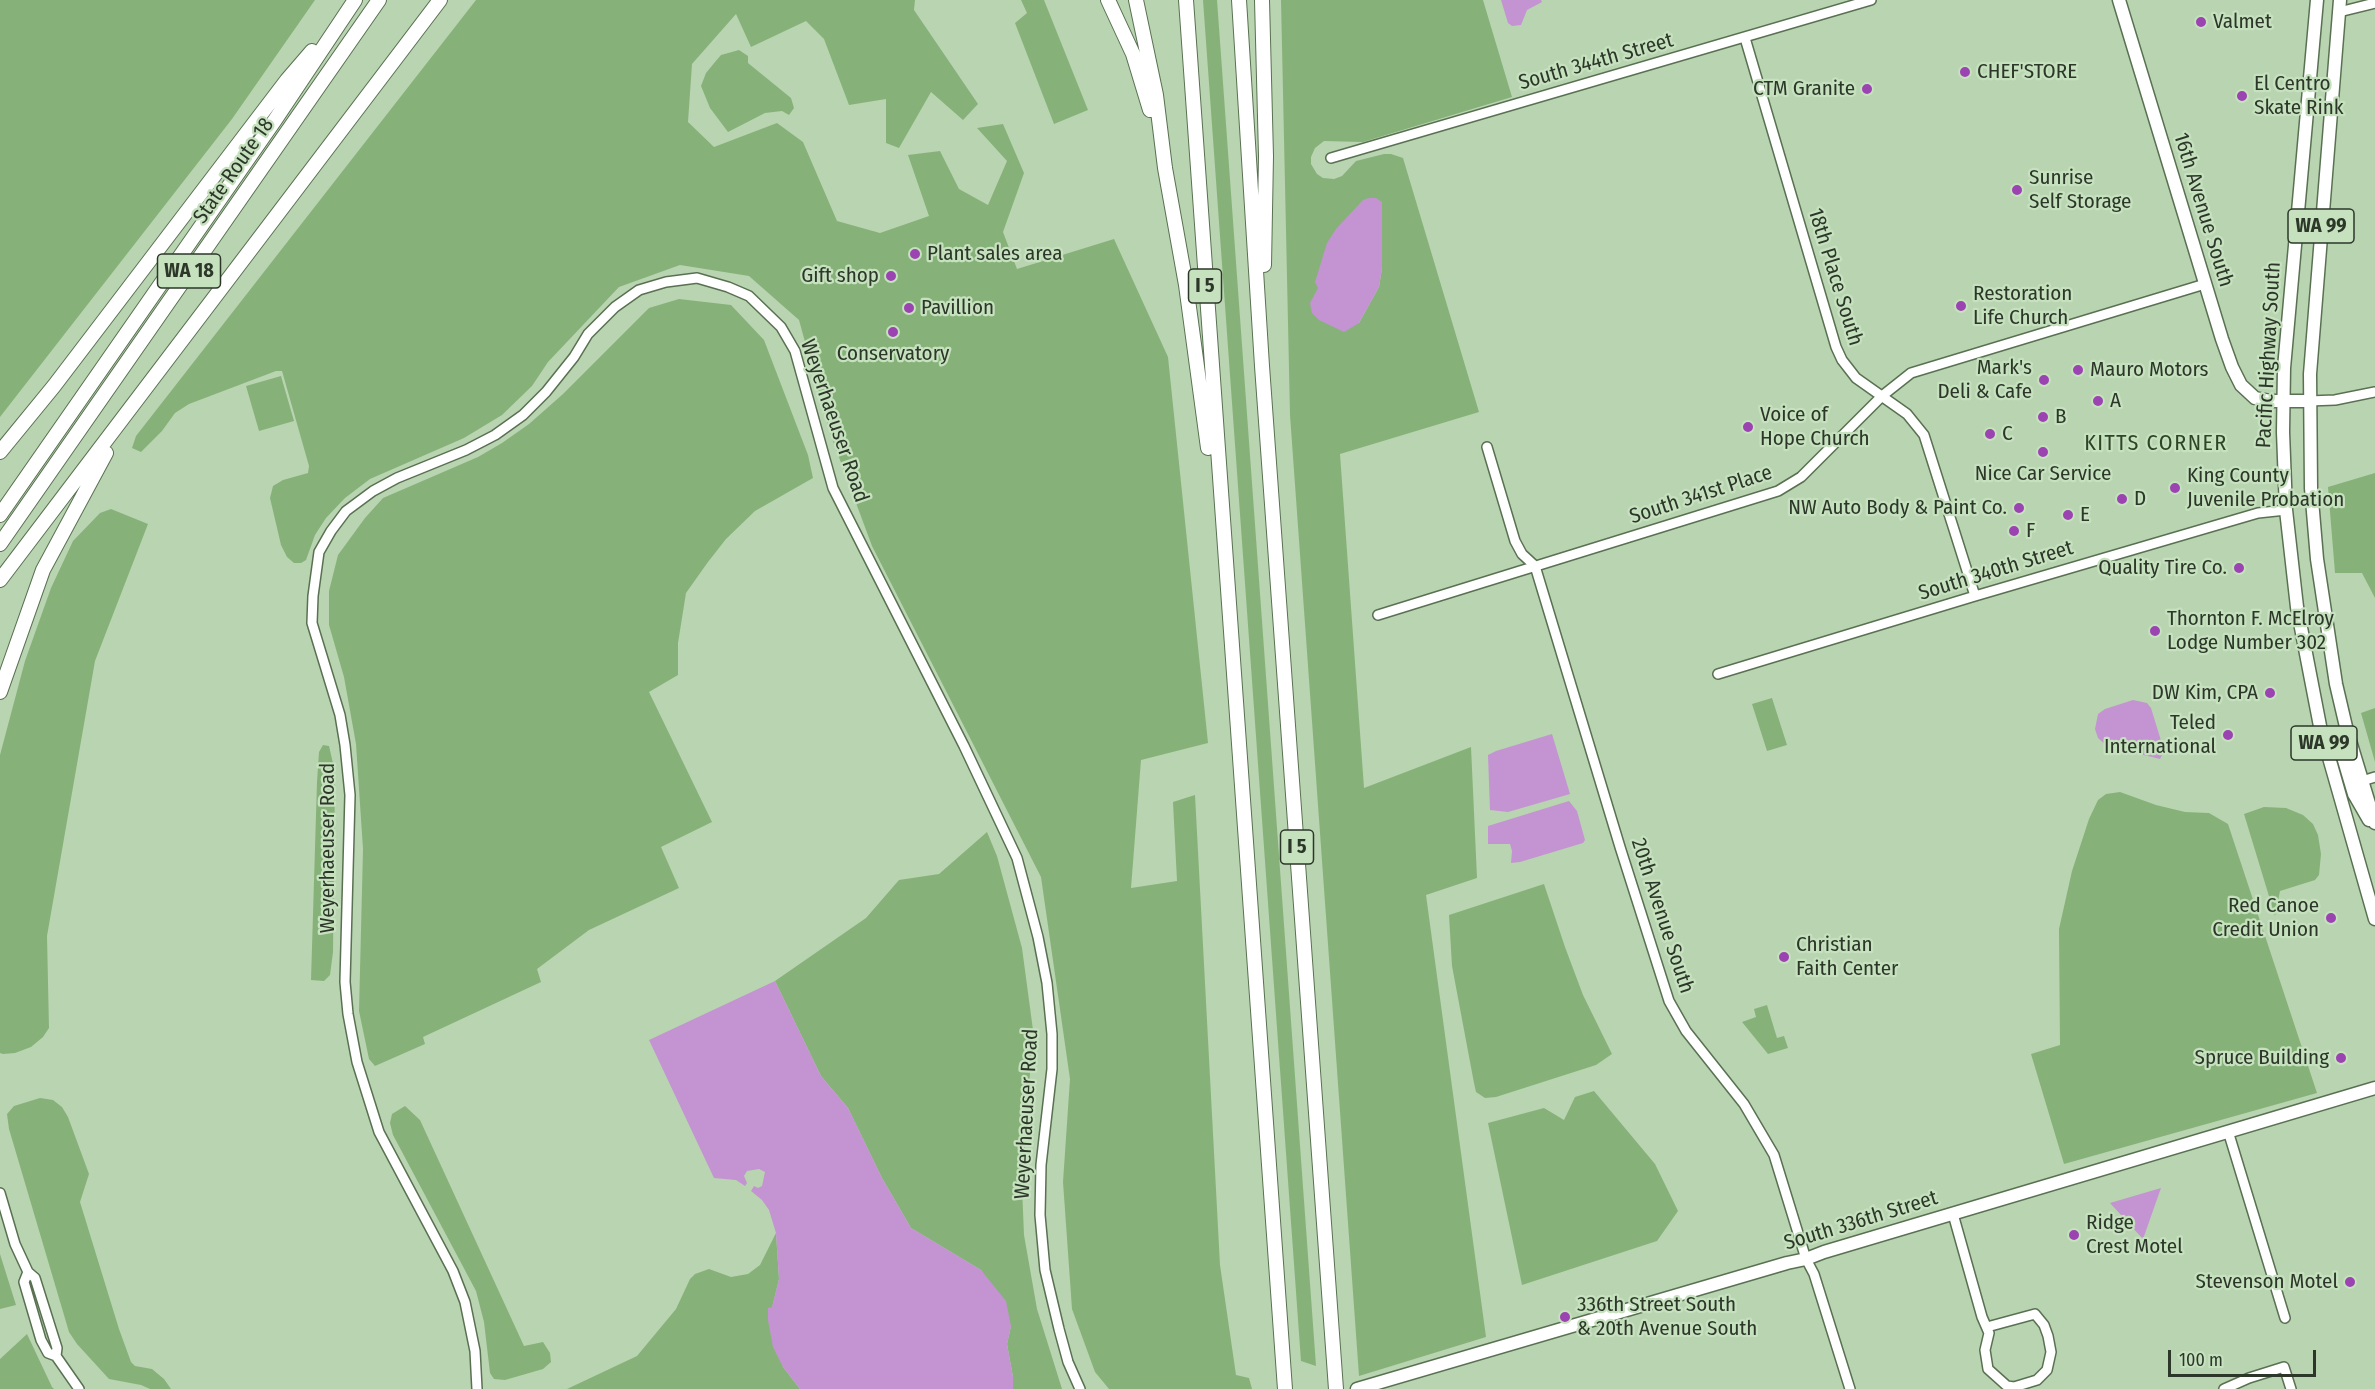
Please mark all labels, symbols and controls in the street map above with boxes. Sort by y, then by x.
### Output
place label: Valmet [2213,9,2272,35]
marker: Valmet [2194,15,2208,29]
street label: South 344th Street [1516,28,1676,96]
place label: CHEF'STORE [1977,59,2077,85]
marker: CHEF'STORE [1958,65,1972,79]
place label: El Centro Skate Rink [2254,71,2344,121]
place label: CTM Granite [1753,76,1855,102]
marker: CTM Granite [1860,82,1874,96]
marker: El Centro Skate Rink [2235,89,2249,103]
street label: State Route 18 [188,113,280,229]
street label: 16th Avenue South [2168,130,2238,290]
place label: Sunrise Self Storage [2029,165,2131,215]
marker: Sunrise Self Storage [2010,183,2024,197]
street label: 18th Place South [1802,205,1868,349]
road number: WA 99 [2288,209,2354,243]
place label: Plant sales area [927,241,1062,267]
marker: Plant sales area [908,247,922,261]
road number: WA 18 [158,254,220,288]
street label: Pacific Highway South [2252,261,2286,449]
place label: Gift shop [801,263,879,289]
marker: Gift shop [884,269,898,283]
road number: I 5 [1188,269,1222,303]
place label: Restoration Life Church [1973,281,2072,331]
place label: Pavillion [921,295,994,321]
marker: Restoration Life Church [1954,299,1968,313]
marker: Pavillion [902,301,916,315]
marker: Conservatory [886,325,900,339]
street label: Weyerhaeuser Road [794,336,874,506]
place label: Conservatory [837,341,949,367]
place label: Mark's Deli & Cafe [1937,355,2032,405]
place label: Mauro Motors [2090,357,2209,383]
marker: Mauro Motors [2071,363,2085,377]
marker: Mark's Deli & Cafe [2037,373,2051,387]
place label: A [2110,388,2121,414]
marker: A [2091,394,2105,408]
place label: Voice of Hope Church [1760,402,1870,452]
place label: B [2055,404,2066,430]
marker: B [2036,410,2050,424]
marker: Voice of Hope Church [1741,420,1755,434]
place label: C [2002,421,2013,447]
marker: C [1983,427,1997,441]
district label: KITTS CORNER [2084,431,2228,457]
marker: Nice Car Service [2036,445,2050,459]
street label: South 341st Place [1627,460,1775,530]
place label: Nice Car Service [1975,461,2111,487]
place label: King County Juvenile Probation [2187,463,2344,513]
marker: King County Juvenile Probation [2168,481,2182,495]
place label: D [2134,486,2146,512]
marker: D [2115,492,2129,506]
place label: NW Auto Body & Paint Co. [1788,495,2007,521]
marker: NW Auto Body & Paint Co. [2012,501,2026,515]
place label: E [2080,502,2090,528]
marker: E [2061,508,2075,522]
place label: F [2026,518,2035,544]
marker: F [2007,524,2021,538]
street label: South 340th Street [1916,536,2076,606]
place label: Quality Tire Co. [2098,555,2227,581]
marker: Quality Tire Co. [2232,561,2246,575]
place label: Thornton F. McElroy Lodge Number 302 [2167,606,2334,656]
marker: Thornton F. McElroy Lodge Number 302 [2148,624,2162,638]
place label: DW Kim, CPA [2152,680,2258,706]
marker: DW Kim, CPA [2263,686,2277,700]
place label: Teled International [2104,710,2216,760]
road number: WA 99 [2291,726,2357,760]
marker: Teled International [2221,728,2235,742]
street label: Weyerhaeuser Road [315,763,341,933]
road number: I 5 [1280,830,1314,864]
street label: 20th Avenue South [1625,835,1699,997]
place label: Red Canoe Credit Union [2212,893,2319,943]
marker: Red Canoe Credit Union [2324,911,2338,925]
place label: Christian Faith Center [1796,932,1898,982]
marker: Christian Faith Center [1777,950,1791,964]
street label: Weyerhaeuser Road [1010,1028,1044,1200]
place label: Spruce Building [2195,1045,2329,1071]
marker: Spruce Building [2334,1051,2348,1065]
street label: South 336th Street [1781,1186,1941,1256]
place label: Ridge Crest Motel [2086,1210,2183,1260]
marker: Ridge Crest Motel [2067,1228,2081,1242]
place label: Stevenson Motel [2196,1269,2338,1295]
marker: Stevenson Motel [2343,1275,2357,1289]
place label: 336th Street South & 20th Avenue South [1577,1292,1757,1342]
marker: 336th Street South & 20th Avenue South [1558,1310,1572,1324]
scale bar [2171,1338,2320,1376]
text: 100 m [2179,1349,2223,1371]

